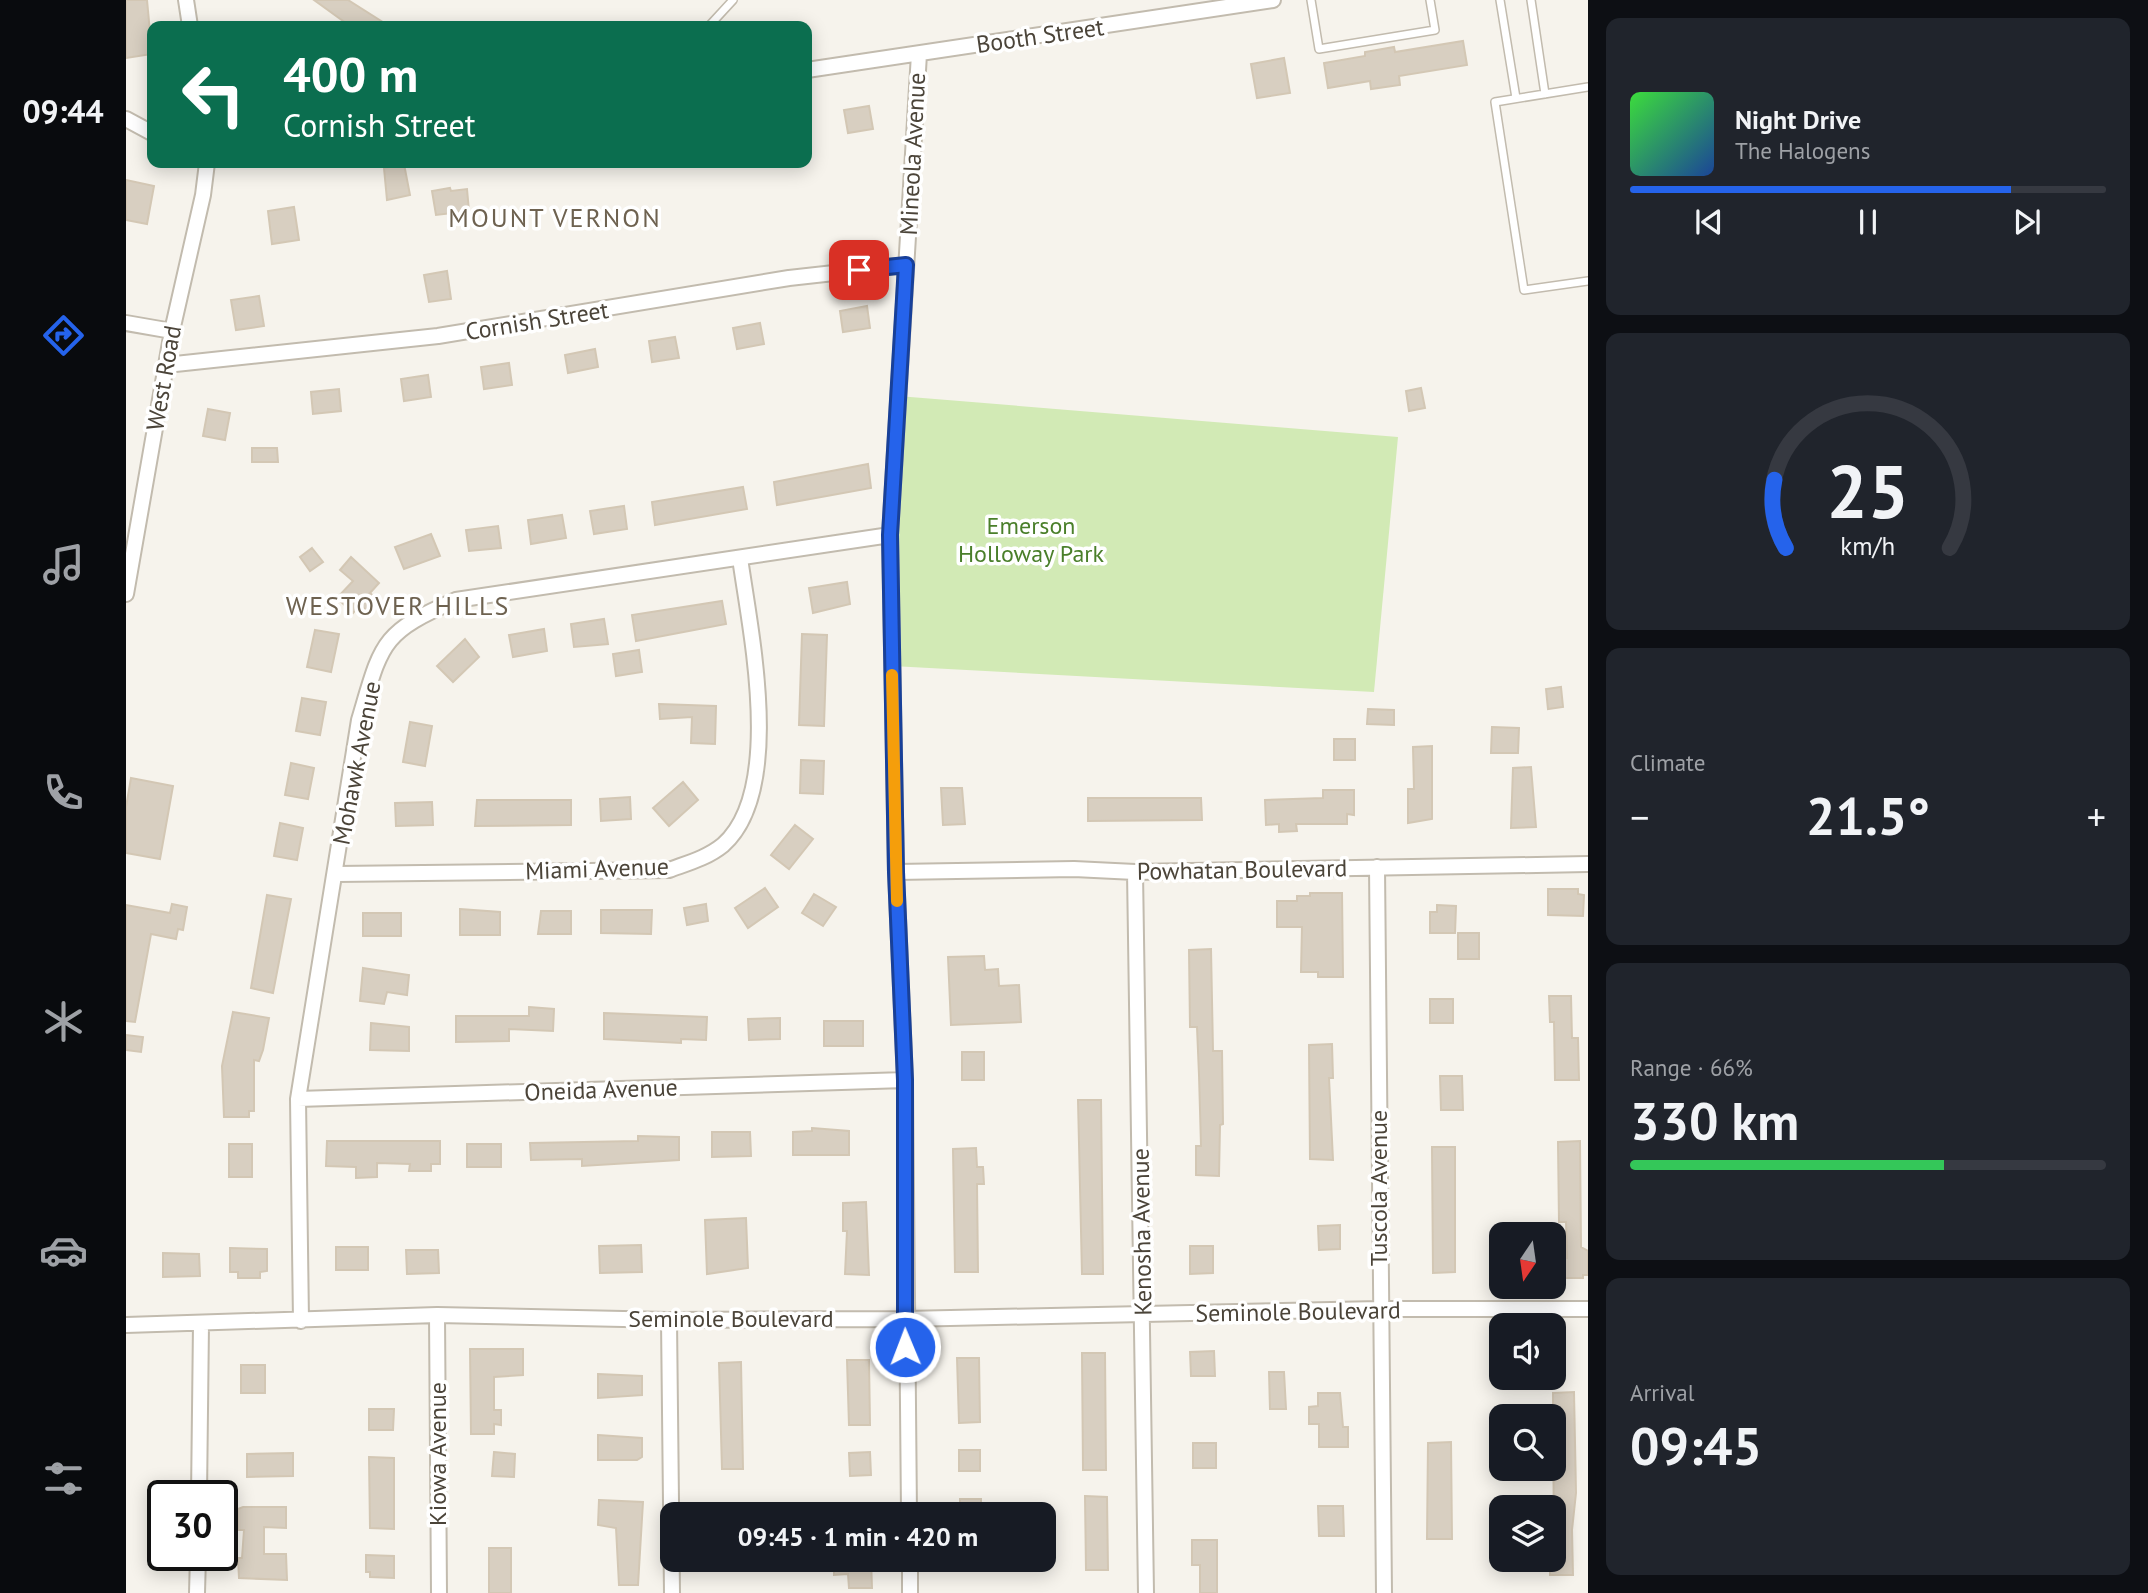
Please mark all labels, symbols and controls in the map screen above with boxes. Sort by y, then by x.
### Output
street label: Booth Street [974,11,1106,60]
text: 400 m [283,42,418,106]
icon: left [168,49,259,140]
street label: Mineola Avenue [893,72,932,236]
text: 09:44 [22,90,104,132]
text: Night Drive [1735,103,1861,136]
text: Cornish Street [283,104,476,146]
text: The Halogens [1735,136,1870,165]
district label: MOUNT VERNON [448,201,662,234]
icon: previous [1690,203,1728,241]
icon: pause [1849,203,1887,241]
icon: next [2008,203,2046,241]
pin [829,240,889,300]
icon: arrive [840,251,878,289]
street label: Cornish Street [463,294,611,347]
icon: directions [39,311,88,360]
street label: West Road [139,323,188,433]
text: 25 [1827,444,1909,538]
park label: Emerson Holloway Park [958,510,1105,569]
text: km/h [1841,529,1895,561]
icon: music [39,540,88,589]
district label: WESTOVER HILLS [286,589,510,622]
street label: Mohawk Avenue [325,679,388,847]
text: Climate [1630,748,1705,777]
icon: phone [39,768,88,817]
text: 21.5° [1806,782,1930,849]
text: − [1630,792,1649,841]
text: + [2087,792,2106,841]
street label: Miami Avenue [525,850,669,887]
street label: Powhatan Boulevard [1137,852,1347,887]
icon: climate [39,997,88,1046]
text: Range · 66% [1630,1053,1753,1082]
street label: Oneida Avenue [524,1071,678,1108]
text: 330 km [1630,1087,1799,1154]
street label: Tuscola Avenue [1363,1110,1394,1266]
street label: Kenosha Avenue [1125,1148,1158,1316]
north arrow [1489,1222,1566,1298]
map controls [1489,1222,1566,1572]
icon: car [39,1226,88,1275]
street label: Seminole Boulevard [1195,1294,1401,1329]
street label: Seminole Boulevard [628,1303,834,1334]
position arrow [868,1310,942,1384]
button: sound [1489,1313,1566,1390]
text: Arrival [1630,1378,1694,1407]
street label: Kiowa Avenue [422,1382,453,1526]
button: search [1489,1404,1566,1481]
text: 09:45 [1630,1412,1762,1479]
icon: filters [39,1454,88,1503]
speed limit sign: 30 [147,1480,238,1571]
button: layers [1489,1495,1566,1572]
text: 09:45 · 1 min · 420 m [738,1520,978,1553]

